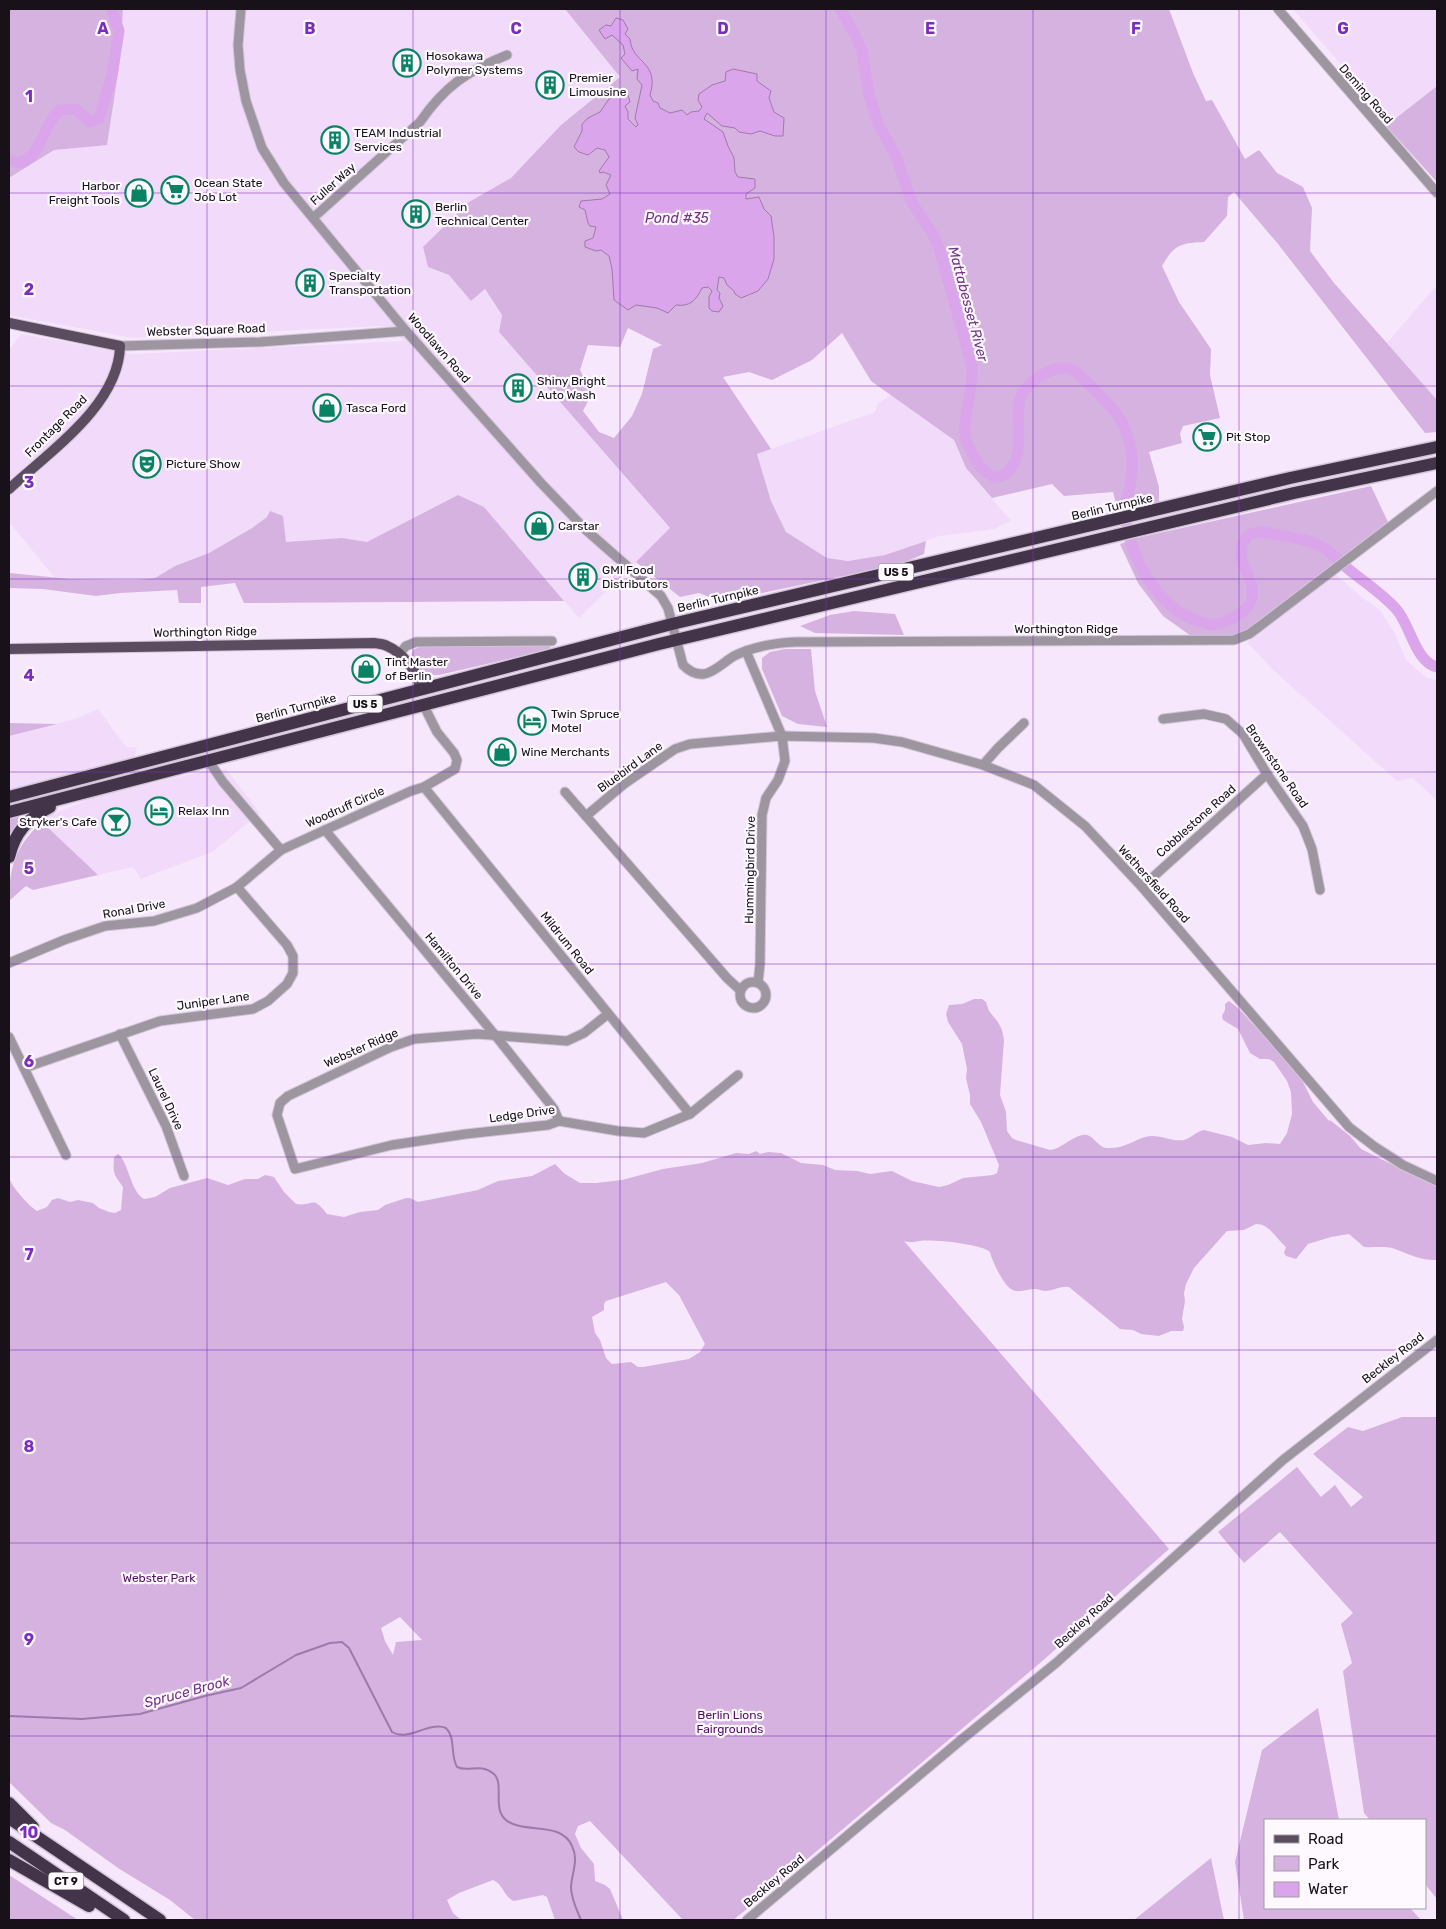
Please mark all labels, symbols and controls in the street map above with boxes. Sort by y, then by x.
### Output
text: A [97,19,109,38]
text: B [304,19,316,38]
text: C [510,19,522,38]
text: D [717,19,729,38]
text: E [925,19,935,38]
text: F [1131,19,1141,38]
text: G [1337,19,1349,38]
building icon: Hosokawa Polymer Systems [392,48,422,78]
place label: Hosokawa Polymer Systems [426,49,523,77]
street label: Deming Road [1336,61,1396,127]
building icon: Premier Limousine [535,70,565,100]
place label: Premier Limousine [569,71,627,99]
text: 1 [25,87,33,106]
building icon: TEAM Industrial Services [320,125,350,155]
place label: TEAM Industrial Services [354,126,442,154]
street label: Fuller Way [307,160,359,208]
supermarket icon: Ocean State Job Lot [160,175,190,205]
place label: Ocean State Job Lot [194,176,263,204]
shop icon: Harbor Freight Tools [124,178,154,208]
place label: Harbor Freight Tools [49,179,120,207]
building icon: Berlin Technical Center [401,199,431,229]
place label: Berlin Technical Center [435,200,529,228]
water label: Pond #35 [645,210,710,227]
water label: Mattabesset River [944,245,992,364]
building icon: Specialty Transportation [295,268,325,298]
place label: Specialty Transportation [329,269,411,297]
text: 2 [24,280,34,299]
street label: Woodlawn Road [405,310,473,386]
street label: Webster Square Road [146,321,266,339]
building icon: Shiny Bright Auto Wash [503,373,533,403]
place label: Shiny Bright Auto Wash [537,374,606,402]
street label: Frontage Road [22,392,90,460]
shop icon: Tasca Ford [312,393,342,423]
place label: Tasca Ford [346,401,406,415]
supermarket icon: Pit Stop [1192,422,1222,452]
place label: Pit Stop [1226,430,1270,444]
theatre icon: Picture Show [132,449,162,479]
place label: Picture Show [166,457,241,471]
text: 3 [24,473,34,492]
street label: Berlin Turnpike [1070,491,1154,523]
shop icon: Carstar [524,511,554,541]
place label: Carstar [558,519,600,533]
building icon: GMI Food Distributors [568,562,598,592]
place label: GMI Food Distributors [602,563,668,591]
road number: US 5 [878,564,914,580]
street label: Berlin Turnpike [676,583,760,615]
street label: Worthington Ridge [1014,622,1118,636]
street label: Worthington Ridge [153,624,257,640]
shop icon: Tint Master of Berlin [351,654,381,684]
place label: Tint Master of Berlin [385,655,448,683]
text: 4 [24,666,35,685]
street label: Berlin Turnpike [254,690,338,725]
road number: US 5 [348,696,382,712]
hotel icon: Twin Spruce Motel [517,706,547,736]
place label: Twin Spruce Motel [551,707,620,735]
street label: Brownstone Road [1243,721,1311,811]
shop icon: Wine Merchants [487,737,517,767]
street label: Bluebird Lane [595,739,665,795]
place label: Wine Merchants [521,745,610,759]
street label: Cobblestone Road [1153,782,1239,860]
street label: Woodruff Circle [303,783,387,831]
hotel icon: Relax Inn [144,796,174,826]
place label: Relax Inn [178,804,229,818]
bar icon: Stryker's Cafe [101,807,131,837]
place label: Stryker's Cafe [19,815,97,829]
street label: Hummingbird Drive [742,816,758,924]
street label: Wethersfield Road [1115,842,1193,926]
text: 5 [24,859,34,878]
street label: Ronal Drive [102,897,167,921]
street label: Mildrum Road [538,909,596,977]
street label: Hamilton Drive [422,930,486,1002]
street label: Juniper Lane [176,989,251,1013]
street label: Webster Ridge [322,1025,401,1071]
text: 6 [24,1052,34,1071]
street label: Laurel Drive [146,1066,187,1132]
street label: Ledge Drive [488,1102,556,1126]
text: 7 [24,1245,34,1264]
street label: Beckley Road [1359,1330,1427,1386]
text: 8 [24,1437,35,1456]
park label: Webster Park [123,1571,196,1585]
street label: Beckley Road [1052,1591,1116,1651]
text: 9 [24,1630,34,1649]
water label: Spruce Brook [142,1672,232,1712]
park label: Berlin Lions Fairgrounds [697,1708,763,1736]
legend [1264,1819,1426,1909]
text: 10 [20,1823,39,1842]
text: Road [1308,1830,1344,1848]
street label: Beckley Road [741,1852,807,1910]
text: Park [1308,1855,1339,1873]
road number: CT 9 [48,1872,84,1890]
text: Water [1308,1880,1348,1898]

